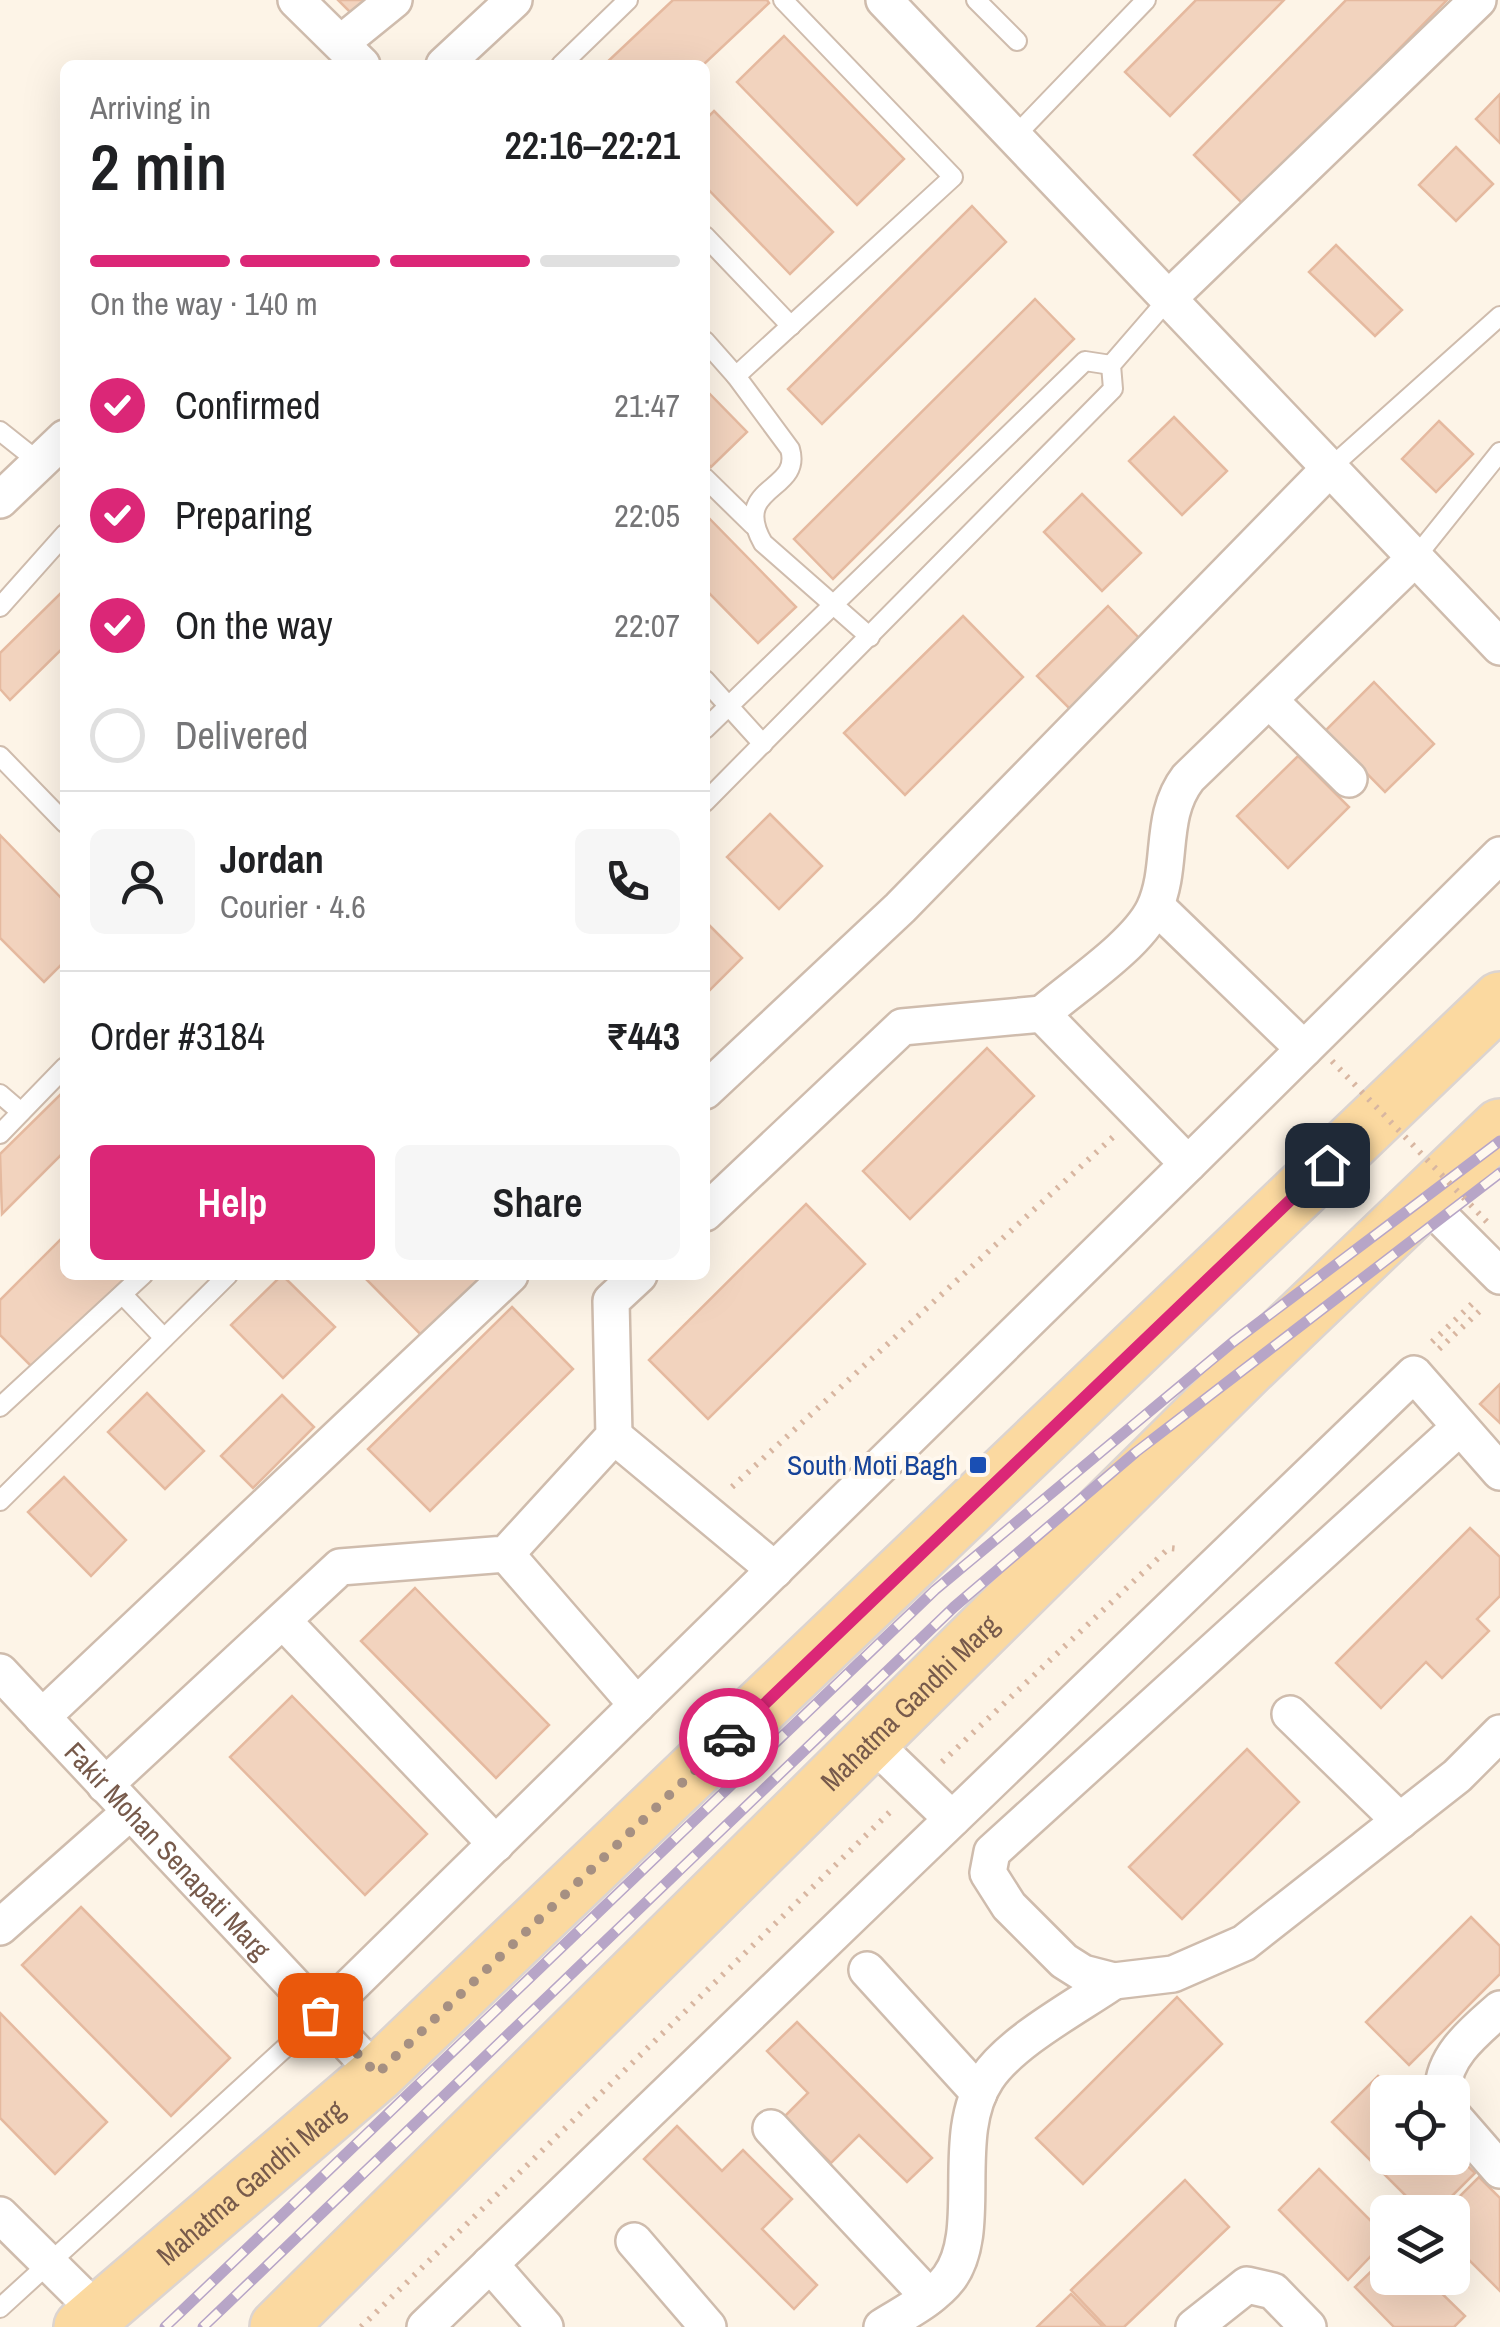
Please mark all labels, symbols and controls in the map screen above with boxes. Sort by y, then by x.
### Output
text: Arriving in [90,86,211,129]
text: 22:16–22:21 [504,120,680,171]
text: 2 min [90,123,227,210]
text: On the way · 140 m [90,282,318,325]
icon: check [90,378,145,433]
text: Confirmed [175,380,320,431]
text: 21:47 [614,384,680,427]
icon: check [90,488,145,543]
text: Preparing [175,490,312,541]
text: 22:05 [614,494,680,537]
icon: check [90,598,145,653]
text: On the way [175,600,333,651]
text: 22:07 [614,604,680,647]
text: Delivered [175,710,308,761]
button: person [90,829,195,934]
button: phone [575,829,680,934]
text: Jordan [220,834,324,885]
text: Courier · 4.6 [220,885,366,928]
text: Order #3184 [90,1011,265,1062]
text: ₹443 [606,1011,680,1062]
pin [1285,1123,1370,1208]
icon: home [1300,1138,1355,1193]
button: Help [90,1145,375,1260]
button: Share [395,1145,680,1260]
place label: South Moti Bagh [787,1446,958,1484]
marker: South Moti Bagh [967,1454,989,1476]
street label: Mahatma Gandhi Marg [812,1606,1007,1799]
courier [679,1688,779,1788]
icon: car [702,1711,757,1766]
street label: Fakir Mohan Senapati Marg [56,1734,279,1968]
pin [278,1973,363,2058]
icon: bag [293,1988,348,2043]
map controls [1370,2075,1470,2295]
button: locate [1370,2075,1470,2175]
street label: Mahatma Gandhi Marg [148,2091,353,2274]
button: layers [1370,2195,1470,2295]

